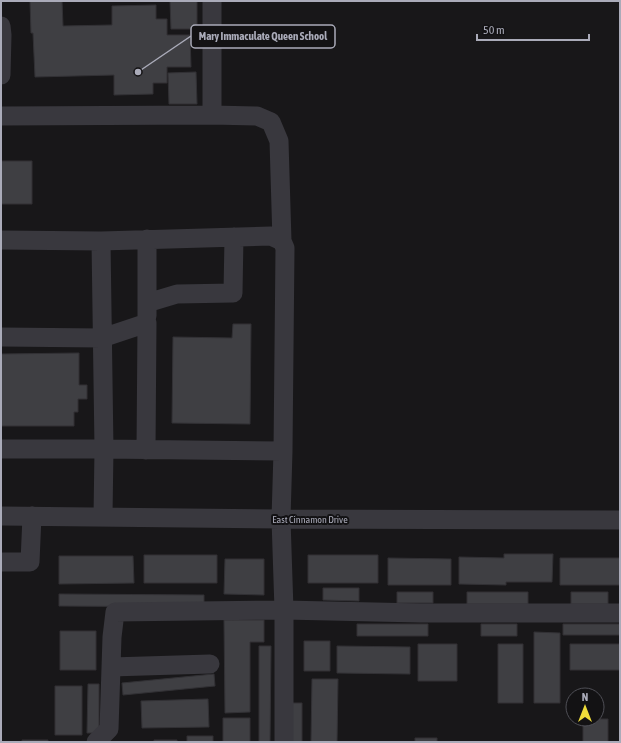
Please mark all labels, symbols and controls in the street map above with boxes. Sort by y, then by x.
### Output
scale bar [477,16,589,42]
text: 50 m [483,23,505,37]
callout: Mary Immaculate Queen School [191,25,335,48]
text: Mary Immaculate Queen School [199,30,328,42]
street label: East Cinnamon Drive [272,514,348,525]
north arrow [565,687,605,727]
text: N [582,691,588,703]

